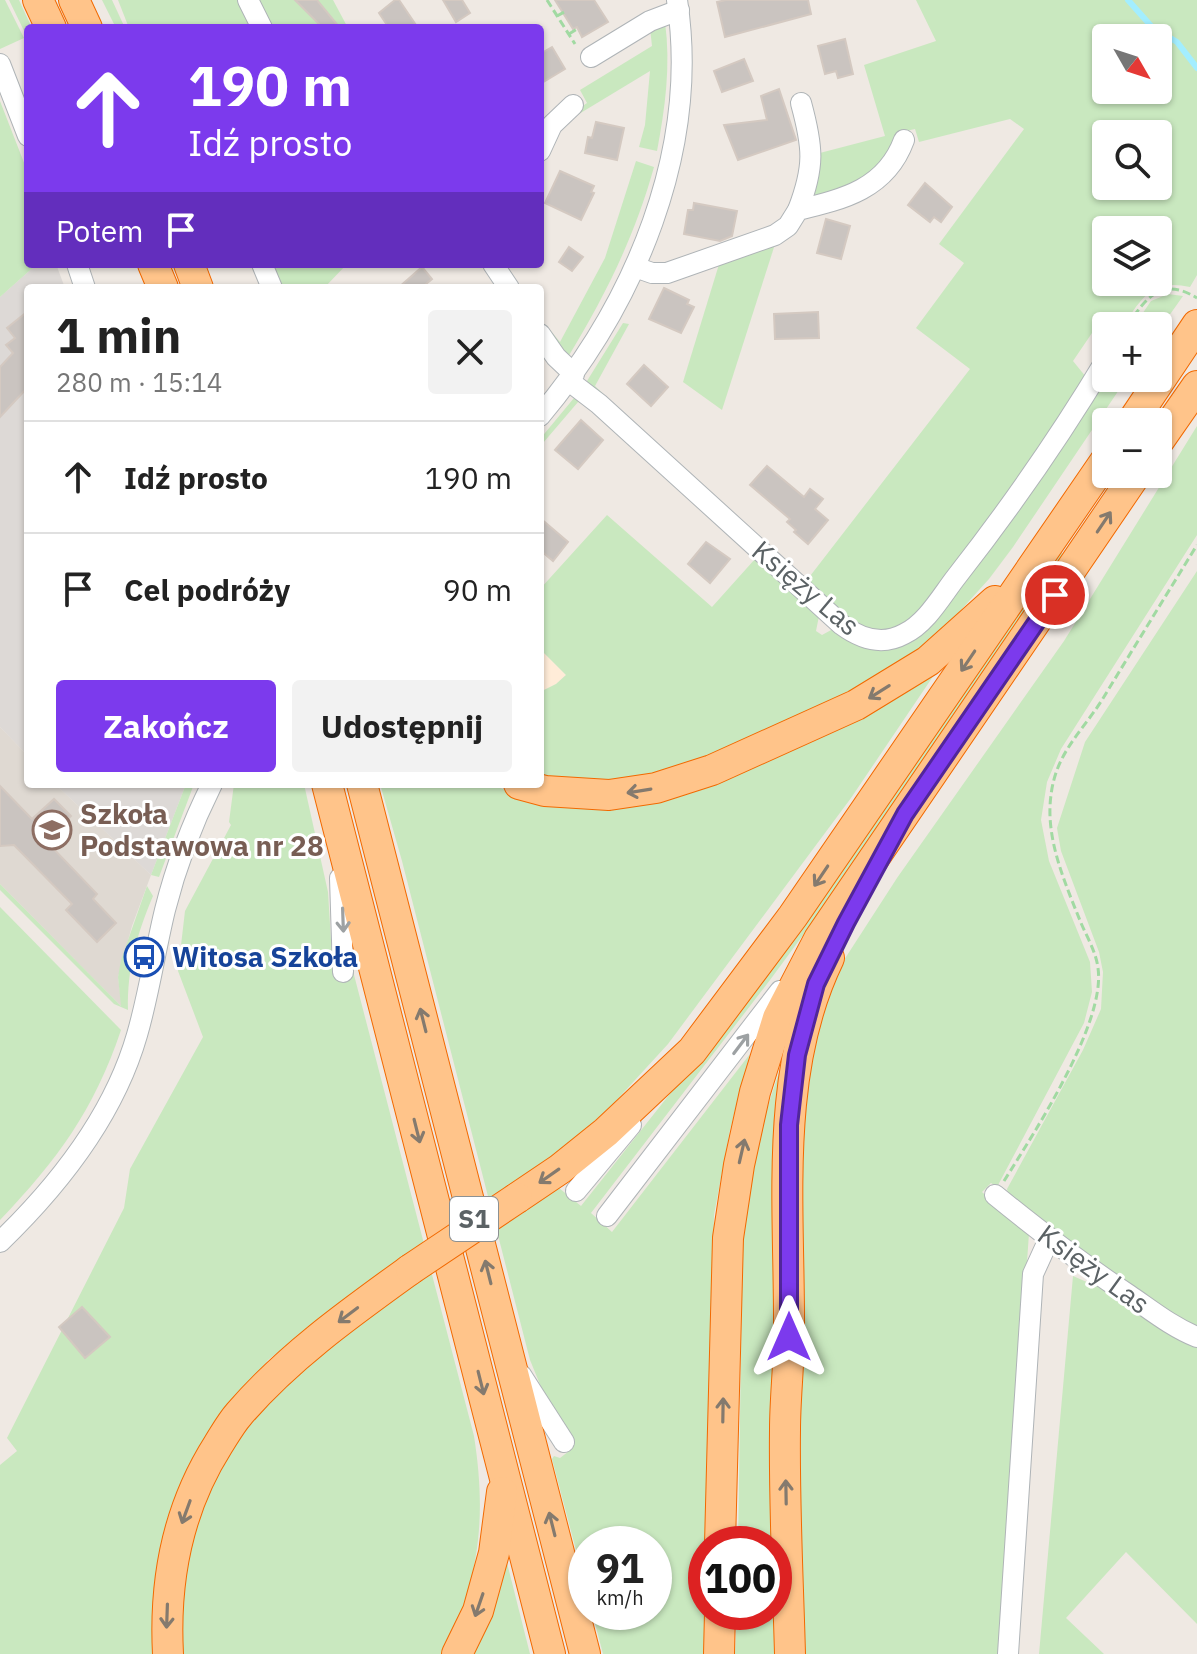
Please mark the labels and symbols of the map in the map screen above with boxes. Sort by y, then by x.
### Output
north arrow [1092,24,1172,104]
one-way arrow [1095,512,1112,534]
street label: Księży Las [745,532,868,643]
pin [1021,561,1089,629]
one-way arrow [960,650,976,672]
one-way arrow [868,684,891,700]
one-way arrow [627,784,652,799]
place label: Szkoła Podstawowa nr 28 [80,795,324,864]
school or university icon: Szkoła Podstawowa nr 28 [31,809,73,851]
one-way arrow [813,864,829,886]
one-way arrow [335,906,350,933]
bus stop icon: Witosa Szkoła [123,936,165,978]
place label: Witosa Szkoła [172,938,358,975]
one-way arrow [415,1008,430,1034]
one-way arrow [733,1033,749,1055]
one-way arrow [410,1117,425,1143]
one-way arrow [735,1139,750,1165]
one-way arrow [539,1168,561,1184]
road number: S1 [450,1197,498,1241]
street label: Księży Las [1031,1215,1158,1322]
one-way arrow [479,1260,494,1286]
position arrow [747,1295,831,1379]
one-way arrow [338,1306,359,1323]
one-way arrow [475,1369,490,1395]
one-way arrow [716,1397,731,1424]
one-way arrow [779,1479,794,1506]
one-way arrow [178,1499,192,1524]
one-way arrow [544,1512,559,1538]
speed limit sign: 100 [688,1526,792,1630]
one-way arrow [471,1593,486,1618]
one-way arrow [160,1602,175,1629]

